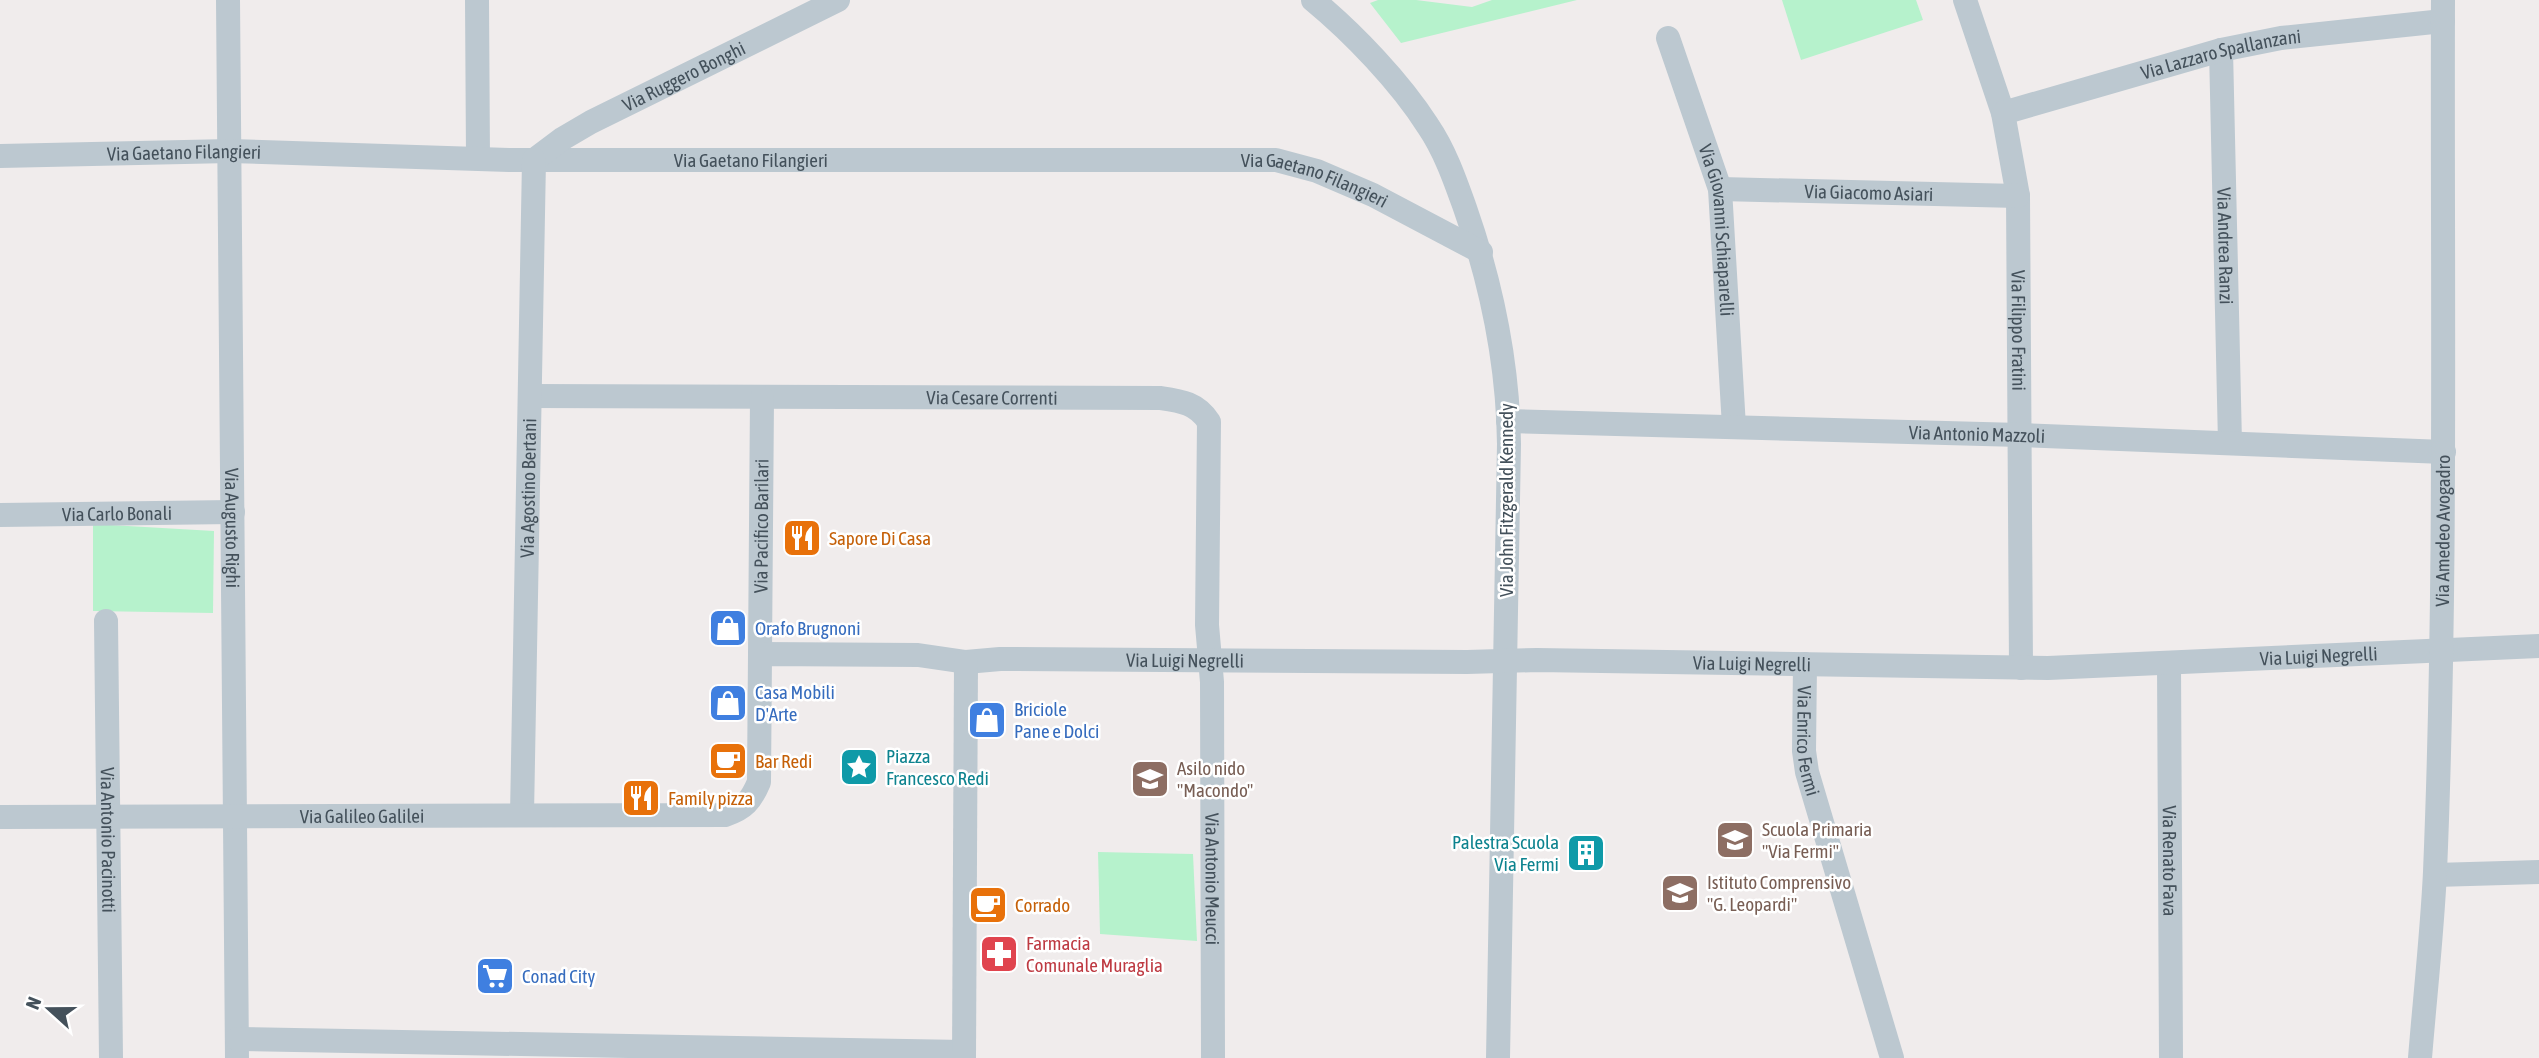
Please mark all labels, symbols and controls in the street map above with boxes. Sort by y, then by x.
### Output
street label: Via Lazzaro Spallanzani [2138,25,2302,84]
street label: Via Ruggero Bonghi [619,37,749,116]
street label: Via Gaetano Filangieri [107,140,261,165]
street label: Via Giovanni Schiaparelli [1694,141,1738,317]
street label: Via Gaetano Filangieri [674,149,828,171]
street label: Via Gaetano Filangieri [1241,149,1392,212]
street label: Via Giacomo Asiari [1804,180,1934,205]
street label: Via Andrea Ranzi [2213,187,2238,305]
street label: Via Filippo Fratini [2007,270,2030,391]
street label: Via Cesare Correnti [926,386,1058,409]
street label: Via John Fitzgerald Kennedy [1495,403,1517,597]
street label: Via Agostino Bertani [516,418,540,558]
street label: Via Antonio Mazzoli [1908,421,2045,447]
street label: Via Amedeo Avogadro [2431,455,2454,607]
street label: Via Pacifico Barilari [749,459,773,593]
street label: Via Augusto Righi [221,468,244,588]
street label: Via Carlo Bonali [62,502,172,525]
restaurant icon: Sapore Di Casa [781,517,823,559]
place label: Sapore Di Casa [829,527,931,549]
shop icon: Orafo Brugnoni [707,607,749,649]
place label: Orafo Brugnoni [755,617,861,639]
street label: Via Luigi Negrelli [2259,642,2378,670]
street label: Via Luigi Negrelli [1126,649,1244,672]
street label: Via Luigi Negrelli [1693,651,1811,675]
place label: Casa Mobili D'Arte [755,681,835,725]
shop icon: Casa Mobili D'Arte [707,682,749,724]
street label: Via Enrico Fermi [1793,686,1824,798]
place label: Briciole Pane e Dolci [1014,698,1099,742]
shop icon: Briciole Pane e Dolci [966,699,1008,741]
cafe icon: Bar Redi [707,740,749,782]
place label: Piazza Francesco Redi [886,745,989,789]
place icon: Piazza Francesco Redi [838,746,880,788]
place label: Bar Redi [755,750,812,772]
place label: Asilo nido "Macondo" [1177,757,1253,801]
school or university icon: Asilo nido "Macondo" [1129,758,1171,800]
street label: Via Antonio Pacinotti [97,767,120,913]
restaurant icon: Family pizza [620,777,662,819]
place label: Family pizza [668,787,753,809]
street label: Via Galileo Galilei [300,805,424,827]
street label: Via Renato Fava [2159,806,2181,916]
street label: Via Antonio Meucci [1201,813,1224,945]
place label: Scuola Primaria "Via Fermi" [1762,818,1872,862]
school or university icon: Scuola Primaria "Via Fermi" [1714,819,1756,861]
place label: Palestra Scuola Via Fermi [1452,831,1559,875]
building icon: Palestra Scuola Via Fermi [1565,832,1607,874]
place label: Istituto Comprensivo "G. Leopardi" [1707,871,1851,915]
school or university icon: Istituto Comprensivo "G. Leopardi" [1659,872,1701,914]
cafe icon: Corrado [967,884,1009,926]
place label: Corrado [1015,894,1070,916]
place label: Farmacia Comunale Muraglia [1026,932,1163,976]
pharmacy icon: Farmacia Comunale Muraglia [978,933,1020,975]
supermarket icon: Conad City [474,955,516,997]
place label: Conad City [522,965,596,987]
north arrow [14,974,84,1044]
text: N [21,994,45,1012]

